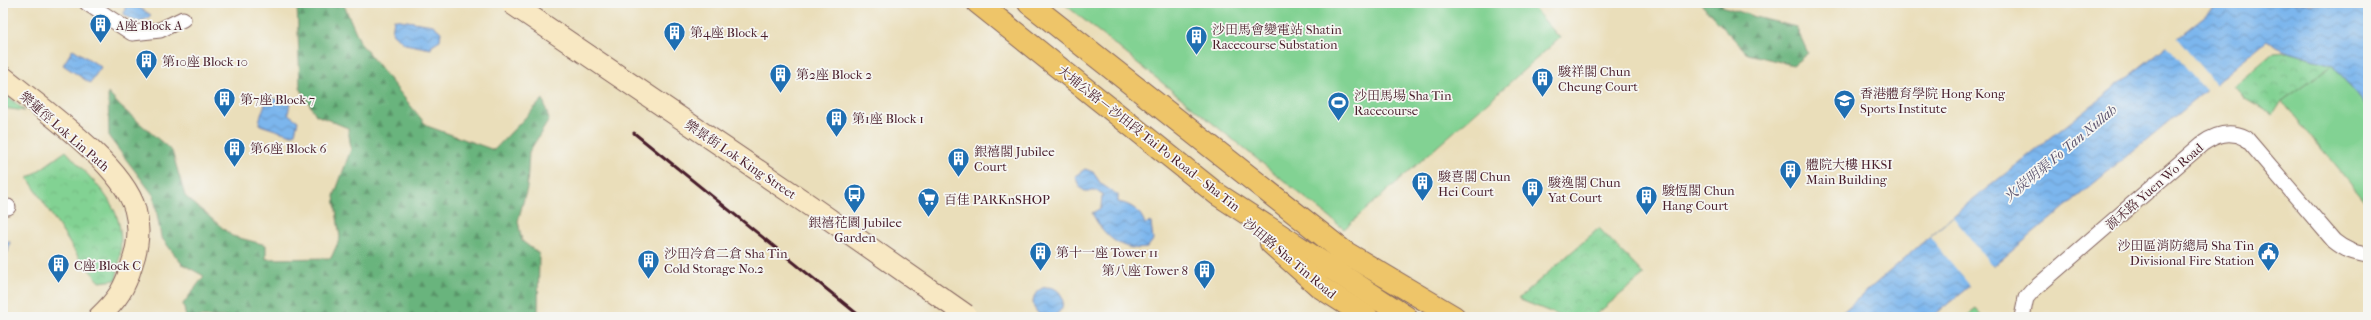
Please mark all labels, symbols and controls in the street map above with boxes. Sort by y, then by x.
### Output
building icon: A座 Block A [87,12,113,45]
place label: A座 Block A [115,18,183,33]
building icon: 第4座 Block 4 [662,19,688,52]
place label: 沙田馬會變電站 Shatin Racecourse Substation [1212,22,1342,52]
building icon: 沙田馬會變電站 Shatin Racecourse Substation [1184,23,1210,56]
place label: 第4座 Block 4 [690,25,768,40]
building icon: 第10座 Block 10 [134,48,160,81]
place label: 第10座 Block 10 [162,54,248,69]
building icon: 第2座 Block 2 [768,61,794,94]
street label: 大埔公路－沙田段 Tai Po Road – Sha Tin [1055,63,1243,214]
place label: 駿祥閣 Chun Cheung Court [1558,64,1638,94]
building icon: 駿祥閣 Chun Cheung Court [1530,65,1556,98]
place label: 第2座 Block 2 [796,67,872,82]
building icon: 第7座 Block 7 [211,86,237,119]
place label: 香港體育學院 Hong Kong Sports Institute [1860,86,2006,116]
school or university icon: 香港體育學院 Hong Kong Sports Institute [1831,87,1857,120]
place label: 沙田馬場 Sha Tin Racecourse [1354,88,1452,118]
street label: 樂蓮徑 Lok Lin Path [17,89,113,175]
sports icon: 沙田馬場 Sha Tin Racecourse [1325,89,1351,122]
place label: 第7座 Block 7 [240,92,315,107]
water label: 火炭明渠 Fo Tan Nullah [2000,101,2120,206]
building icon: 第1座 Block 1 [823,105,849,138]
place label: 第1座 Block 1 [852,111,924,126]
street label: 樂景街 Lok King Street [682,117,799,202]
building icon: 第6座 Block 6 [221,135,247,168]
street label: 源禾路 Yuen Wo Road [2103,139,2207,233]
place label: 第6座 Block 6 [250,141,328,156]
place label: 銀禧閣 Jubilee Court [974,144,1055,174]
building icon: 銀禧閣 Jubilee Court [946,145,972,178]
place label: 體院大樓 HKSI Main Building [1806,157,1892,187]
building icon: 體院大樓 HKSI Main Building [1778,158,1804,191]
place label: 駿喜閣 Chun Hei Court [1438,169,1511,199]
building icon: 駿喜閣 Chun Hei Court [1410,170,1436,203]
place label: 駿逸閣 Chun Yat Court [1547,175,1621,205]
building icon: 駿逸閣 Chun Yat Court [1520,176,1546,209]
bus stop icon: 銀禧花園 Jubilee Garden [842,181,868,214]
place label: 駿恆閣 Chun Hang Court [1662,183,1735,213]
building icon: 駿恆閣 Chun Hang Court [1633,184,1659,217]
supermarket icon: 百佳 PARKnSHOP [915,186,941,219]
place label: 百佳 PARKnSHOP [944,192,1050,207]
place label: 銀禧花園 Jubilee Garden [808,215,902,245]
street label: 沙田路 Sha Tin Road [1240,215,1340,302]
place label: 沙田區消防總局 Sha Tin Divisional Fire Station [2117,238,2254,268]
building icon: 第十一座 Tower 11 [1027,239,1053,272]
public building icon: 沙田區消防總局 Sha Tin Divisional Fire Station [2256,239,2282,272]
place label: 第十一座 Tower 11 [1056,245,1158,260]
place label: 沙田冷倉二倉 Sha Tin Cold Storage No.2 [664,246,788,276]
building icon: 沙田冷倉二倉 Sha Tin Cold Storage No.2 [635,247,661,280]
building icon: C座 Block C [45,252,71,285]
building icon: 第八座 Tower 8 [1191,257,1217,290]
place label: C座 Block C [74,258,141,273]
place label: 第八座 Tower 8 [1102,263,1188,278]

